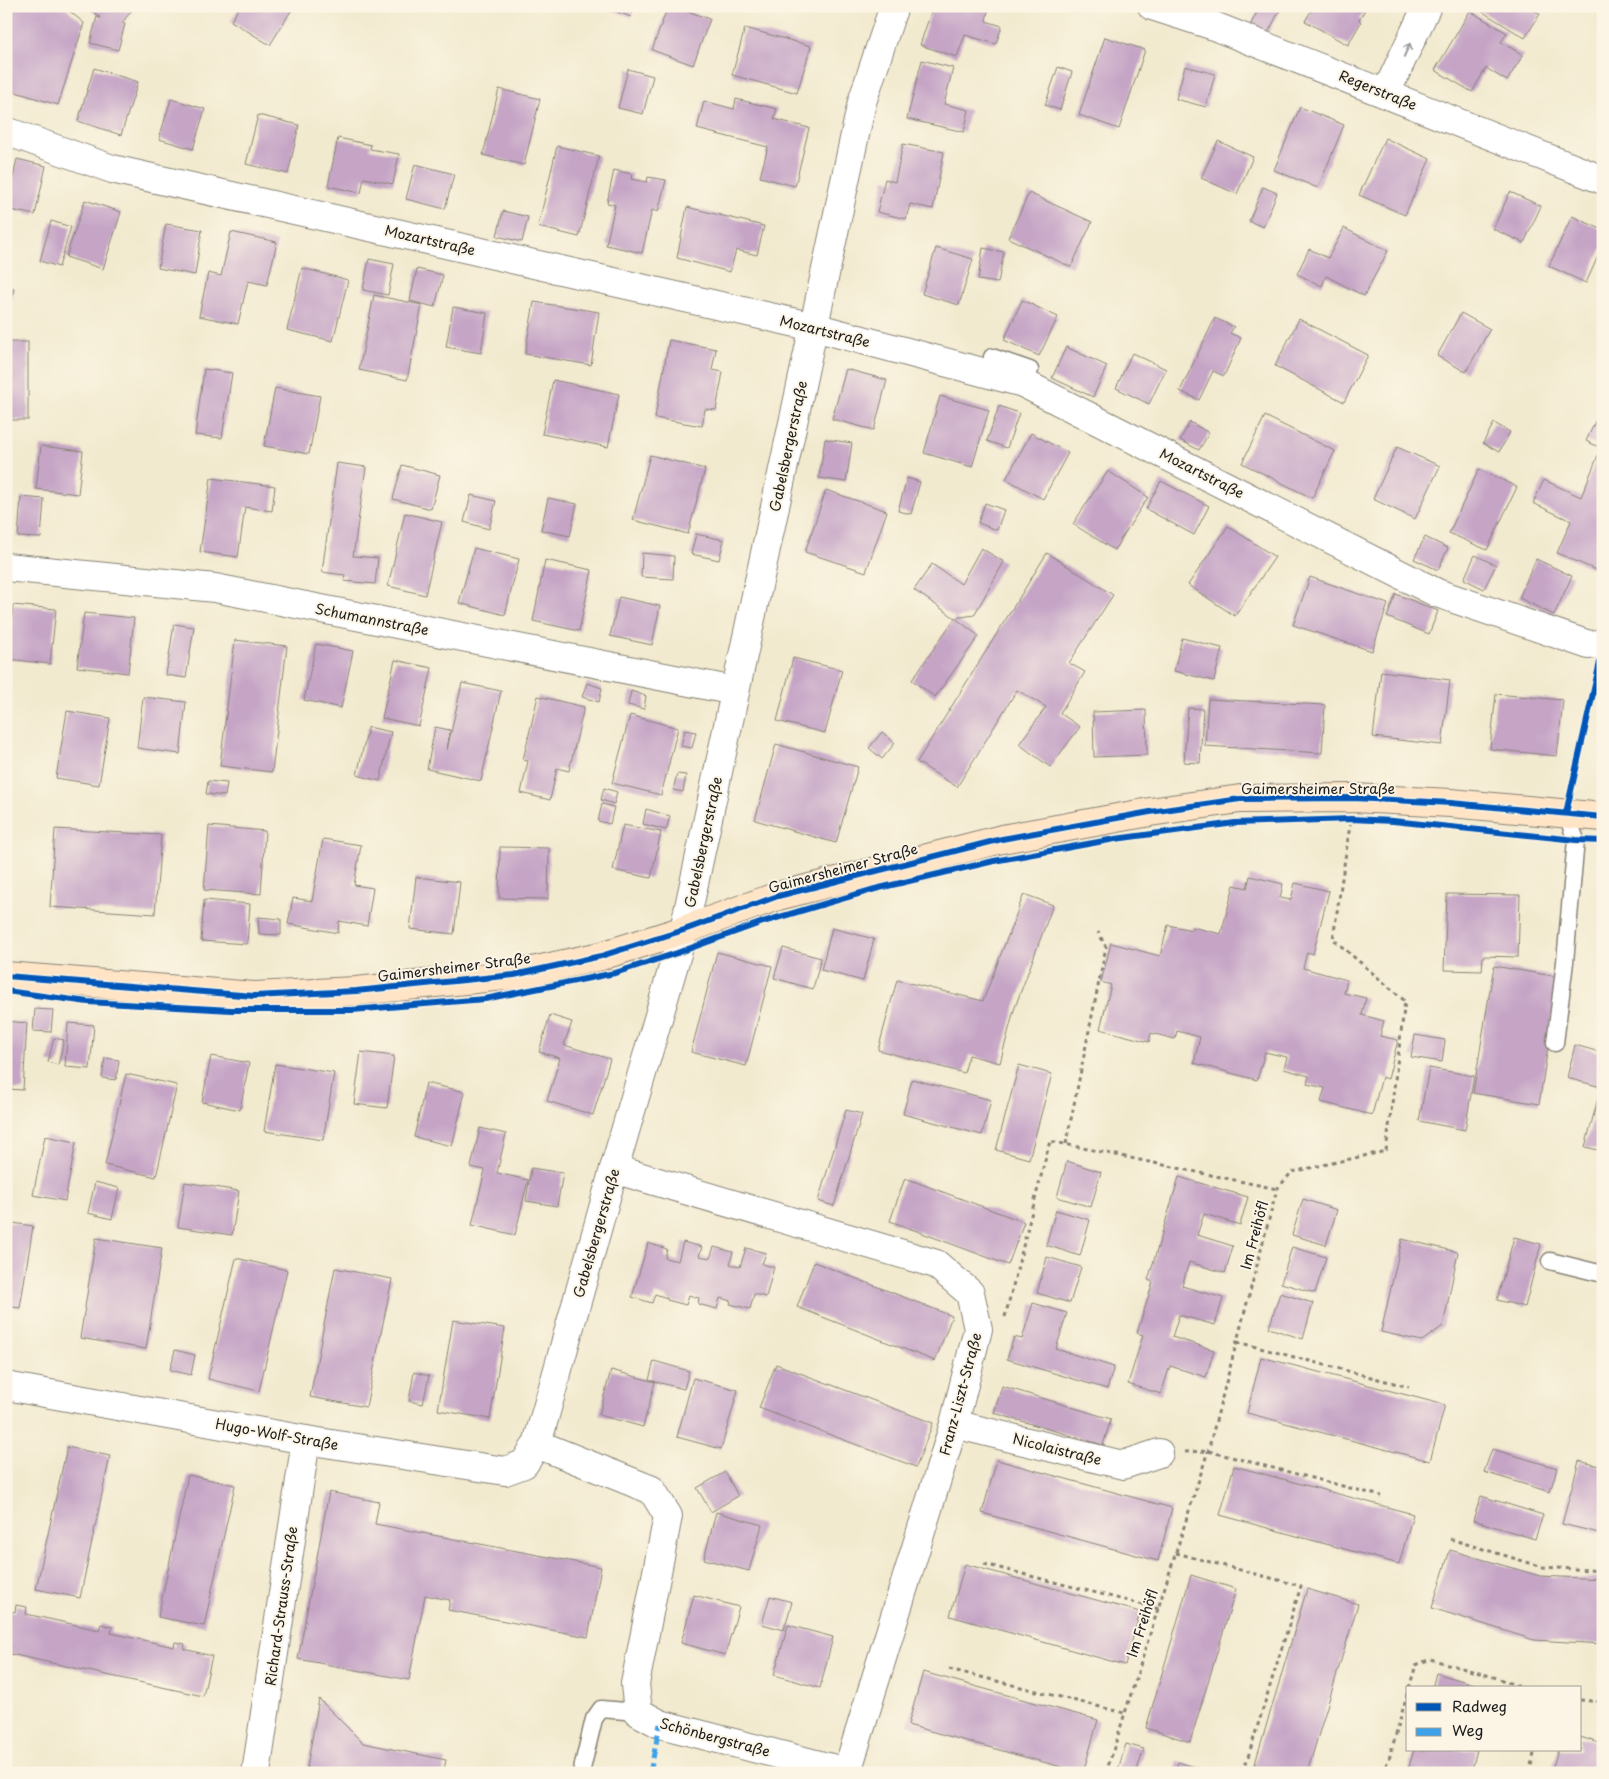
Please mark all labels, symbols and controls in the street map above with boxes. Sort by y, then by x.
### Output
one-way arrow [1402,42,1412,57]
street label: Regerstraße [1336,65,1420,115]
street label: Mozartstraße [383,219,477,261]
street label: Mozartstraße [778,310,872,352]
street label: Gabelsbergerstraße [764,379,812,513]
street label: Mozartstraße [1156,443,1248,503]
street label: Schumannstraße [313,598,431,640]
street label: Gabelsbergerstraße [679,775,727,909]
street label: Gaimersheimer Straße [1241,778,1395,799]
street label: Gaimersheimer Straße [766,838,920,898]
street label: Gaimersheimer Straße [376,947,532,987]
street label: Gabelsbergerstraße [568,1166,624,1300]
street label: Im Freihöfl [1235,1198,1273,1272]
street label: Franz-Liszt-Straße [934,1330,986,1458]
street label: Hugo-Wolf-Straße [214,1413,340,1455]
street label: Nicolaistraße [1010,1428,1104,1470]
street label: Richard-Strauss-Straße [259,1525,303,1687]
street label: Im Freihöfl [1121,1586,1163,1660]
legend [1406,1686,1582,1752]
text: Radweg [1452,1694,1507,1717]
street label: Schönbergstraße [658,1712,772,1762]
text: Weg [1452,1718,1483,1741]

